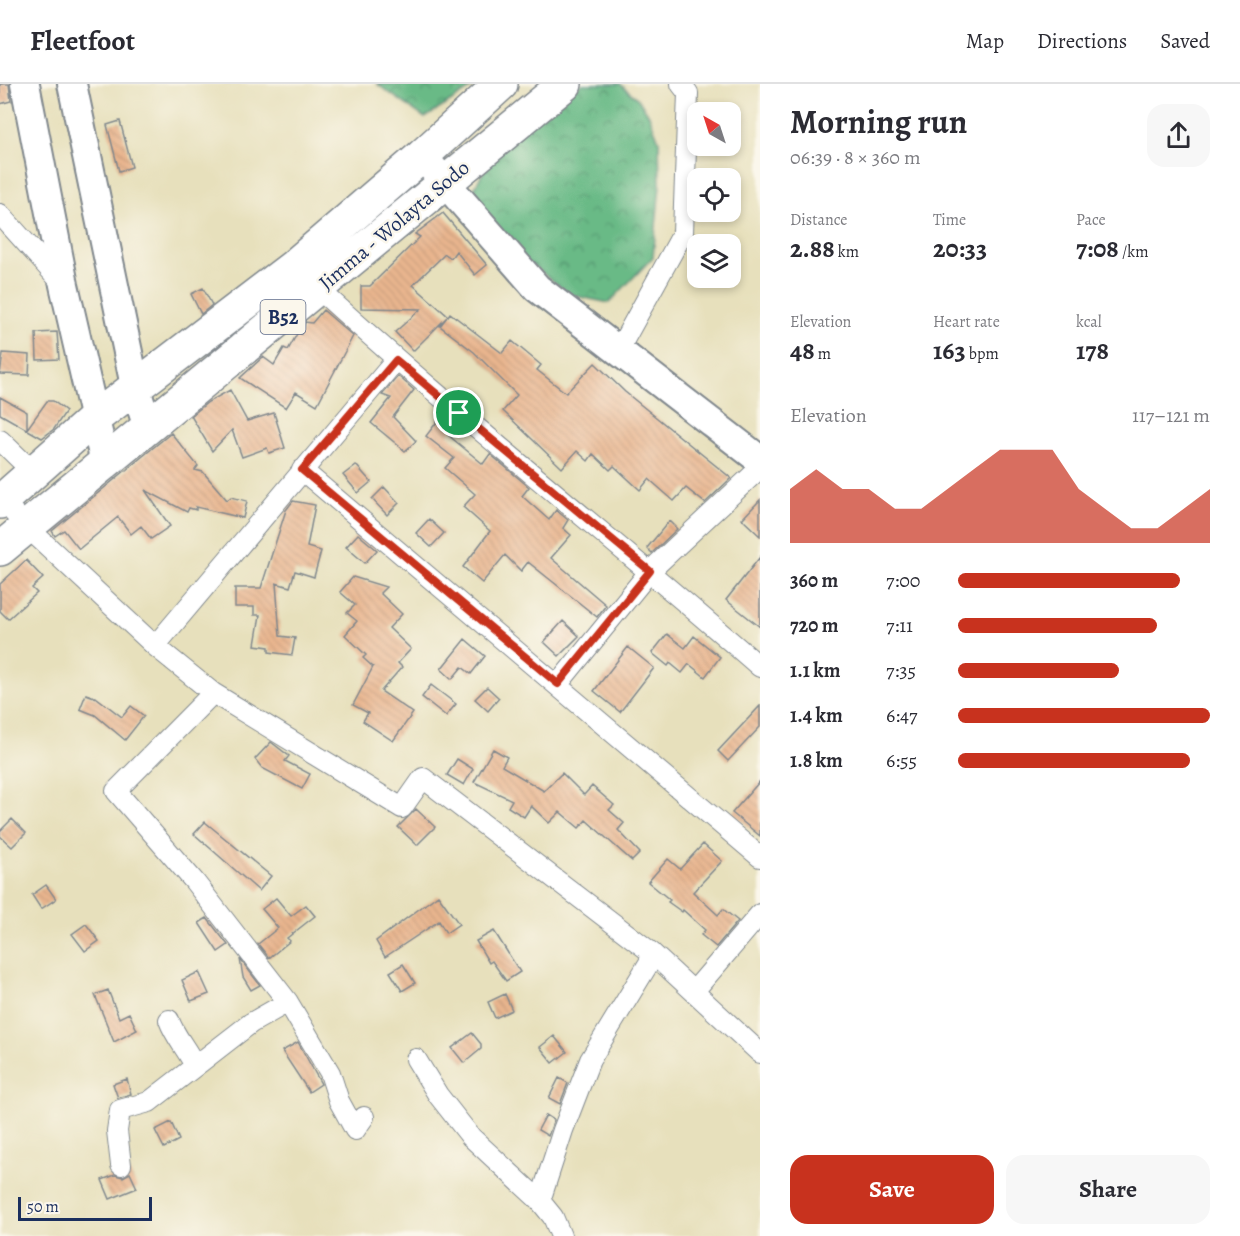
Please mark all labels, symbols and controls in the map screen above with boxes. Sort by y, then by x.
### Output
text: Fleetfoot [30,22,135,60]
text: Map [966,27,1004,55]
text: Directions [1037,27,1127,55]
text: Saved [1160,27,1210,55]
text: Morning run [790,99,967,144]
north arrow [687,102,741,156]
map controls [687,102,741,288]
button: share [1147,104,1210,167]
text: 06:39 · 8 × 360 m [790,144,921,171]
street label: Jimma - Wolayta Sodo [313,154,475,296]
button: locate [687,168,741,222]
text: Distance [790,209,847,231]
text: Time [933,209,966,231]
text: Pace [1076,209,1106,231]
text: 2.88 [790,231,835,266]
text: 20:33 [933,231,987,266]
text: 7:08 [1076,231,1119,266]
button: layers [687,234,741,288]
text: km [835,241,859,263]
text: /km [1119,241,1149,263]
road number: B52 [260,300,306,334]
text: Elevation [790,311,851,333]
text: Heart rate [933,311,1000,333]
text: kcal [1076,311,1102,333]
text: 48 [790,333,815,368]
text: 163 [933,333,966,368]
text: 178 [1076,333,1109,368]
text: m [815,343,831,365]
text: bpm [966,343,999,365]
pin [433,387,484,438]
icon: arrive [442,396,475,429]
text: Elevation [790,402,867,429]
text: 117–121 m [1132,402,1210,429]
text: 360 m [790,567,838,594]
text: 7:00 [886,567,920,594]
text: 720 m [790,612,839,639]
text: 7:11 [886,612,913,639]
text: 1.1 km [790,657,840,684]
text: 7:35 [886,657,916,684]
text: 1.4 km [790,702,843,729]
text: 6:47 [886,702,917,729]
text: 1.8 km [790,747,843,774]
text: 6:55 [886,747,917,774]
button: Save [790,1155,994,1224]
button: Share [1006,1155,1210,1224]
scale bar [18,1194,152,1222]
text: 50 m [27,1196,59,1218]

